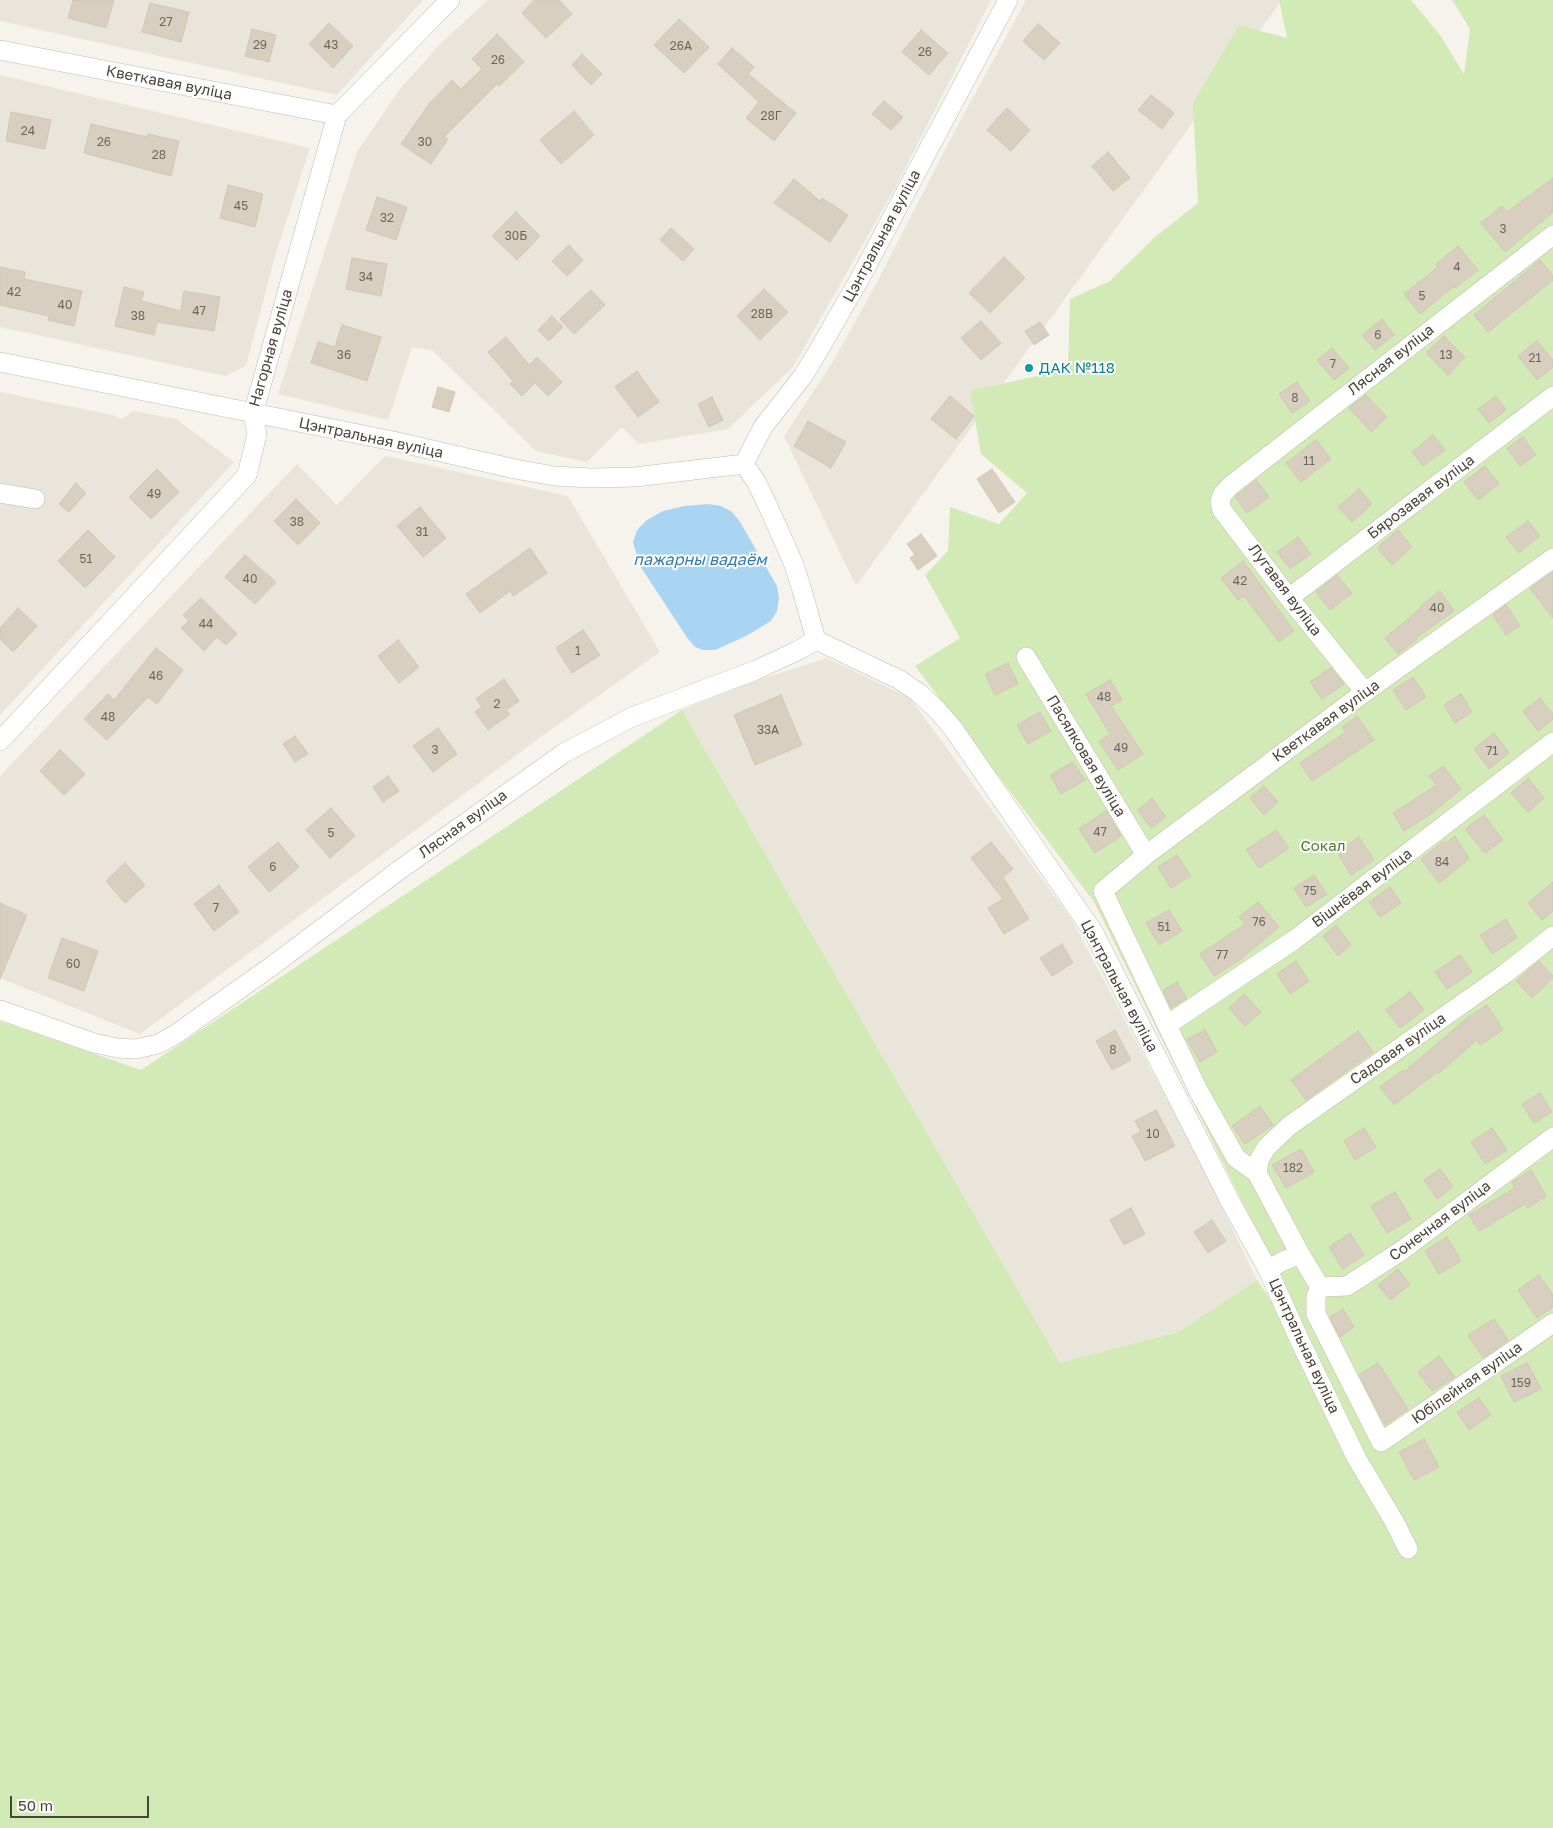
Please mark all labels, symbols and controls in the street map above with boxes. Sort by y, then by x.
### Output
house number: 27 [159,15,173,29]
house number: 29 [253,38,267,52]
house number: 43 [324,38,338,52]
house number: 26А [670,39,692,53]
house number: 26 [918,45,932,59]
house number: 26 [491,53,505,67]
street label: Кветкавая вуліца [104,62,234,104]
house number: 28Г [761,109,781,123]
house number: 24 [21,124,35,138]
house number: 26 [97,135,111,149]
house number: 30 [418,135,432,149]
house number: 28 [152,148,166,162]
street label: Цэнтральная вуліца [839,167,925,305]
house number: 45 [234,199,248,213]
house number: 32 [380,211,394,225]
house number: 3 [1499,222,1507,236]
house number: 30Б [505,229,527,243]
house number: 4 [1453,260,1461,274]
house number: 34 [359,270,373,284]
house number: 42 [7,285,21,299]
street label: Нагорная вуліца [246,287,296,409]
house number: 5 [1419,289,1425,303]
house number: 40 [58,298,72,312]
house number: 47 [192,304,206,318]
house number: 28В [751,307,773,321]
house number: 38 [131,309,145,323]
street label: Лясная вуліца [1344,321,1438,399]
house number: 6 [1374,328,1382,342]
house number: 36 [337,348,351,362]
house number: 13 [1440,348,1452,362]
house number: 21 [1529,351,1541,365]
house number: 7 [1330,357,1336,371]
place label: ДАК №118 [1039,359,1115,377]
marker: ДАК №118 [1023,362,1035,374]
house number: 8 [1291,391,1299,405]
street label: Цэнтральная вуліца [297,414,445,462]
street label: Бярозавая вуліца [1364,451,1478,543]
house number: 11 [1303,454,1315,468]
house number: 49 [147,487,161,501]
house number: 38 [290,515,304,529]
house number: 31 [416,525,428,539]
street label: Лугавая вуліца [1245,540,1325,640]
water label: пажарны вадаём [633,550,767,570]
house number: 51 [80,552,92,566]
house number: 40 [243,572,257,586]
house number: 42 [1233,574,1247,588]
house number: 40 [1430,601,1444,615]
house number: 44 [199,617,213,631]
house number: 1 [575,644,581,658]
house number: 46 [149,669,163,683]
street label: Кветкавая вуліца [1269,676,1383,766]
house number: 48 [1097,690,1111,704]
street label: Пасялковая вуліца [1043,692,1129,820]
house number: 2 [494,697,500,711]
house number: 48 [101,710,115,724]
house number: 33А [757,723,779,737]
house number: 49 [1114,741,1128,755]
house number: 3 [431,743,439,757]
house number: 71 [1486,744,1498,758]
street label: Лясная вуліца [415,786,511,862]
house number: 47 [1093,825,1107,839]
house number: 5 [328,826,334,840]
park label: Сокал [1301,837,1345,855]
street label: Вішнёвая вуліца [1309,845,1415,931]
house number: 84 [1435,855,1449,869]
house number: 6 [269,860,277,874]
house number: 75 [1303,884,1317,898]
house number: 7 [213,901,219,915]
house number: 76 [1252,915,1266,929]
street label: Цэнтральная вуліца [1076,917,1162,1055]
house number: 51 [1158,920,1170,934]
house number: 77 [1216,948,1228,962]
house number: 60 [66,957,80,971]
street label: Садовая вуліца [1347,1009,1449,1089]
house number: 8 [1109,1043,1117,1057]
house number: 10 [1146,1127,1160,1141]
house number: 182 [1283,1161,1303,1175]
street label: Сонечная вуліца [1386,1177,1494,1265]
street label: Цэнтральная вуліца [1265,1275,1343,1417]
street label: Юбілейная вуліца [1408,1338,1526,1428]
house number: 159 [1511,1376,1531,1390]
scale bar [12,1786,151,1818]
text: 50 m [18,1796,53,1814]

